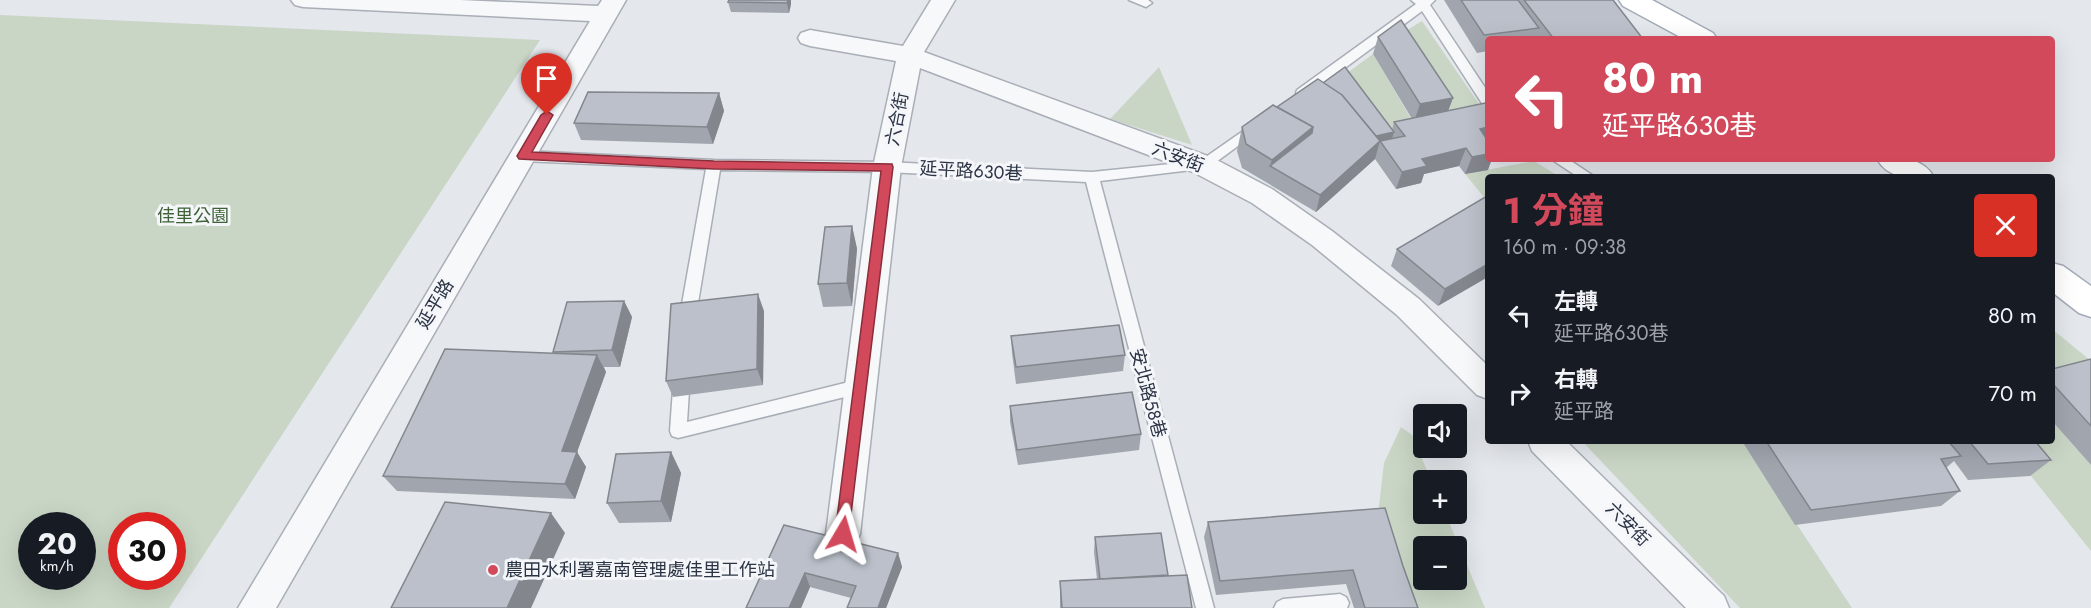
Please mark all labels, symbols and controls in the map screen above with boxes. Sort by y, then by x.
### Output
text: 80 m [1602,48,1703,109]
pin [521,53,572,115]
icon: left [1503,60,1581,138]
icon: arrive [530,62,563,95]
street label: 六合街 [879,90,915,148]
text: 延平路630巷 [1602,106,1757,145]
street label: 六安街 [1148,135,1208,179]
street label: 延平路630巷 [919,155,1023,187]
text: 1 分鐘 [1503,184,1604,236]
button: close [1974,194,2037,257]
park label: 佳里公園 [157,203,229,229]
text: 160 m · 09:38 [1503,233,1626,262]
street label: 延平路 [410,274,460,334]
text: 左轉 [1554,285,1598,317]
icon: left [1503,299,1536,332]
text: 80 m [1988,299,2037,331]
text: 延平路630巷 [1554,319,1668,348]
street label: 安北路58巷 [1124,345,1172,441]
text: 右轉 [1554,363,1598,395]
icon: right [1503,377,1536,410]
text: 70 m [1988,377,2037,409]
text: 延平路 [1554,397,1614,426]
map controls [1413,404,1467,590]
button: sound [1413,404,1467,458]
button: + [1413,470,1467,524]
street label: 六安街 [1600,496,1656,552]
position arrow [811,502,875,566]
speed limit sign: 30 [108,512,186,590]
text: 20 [37,522,77,565]
button: − [1413,536,1467,590]
text: km/h [40,555,74,577]
place label: 農田水利署嘉南管理處佳里工作站 [505,557,775,583]
marker: 農田水利署嘉南管理處佳里工作站 [486,563,500,577]

